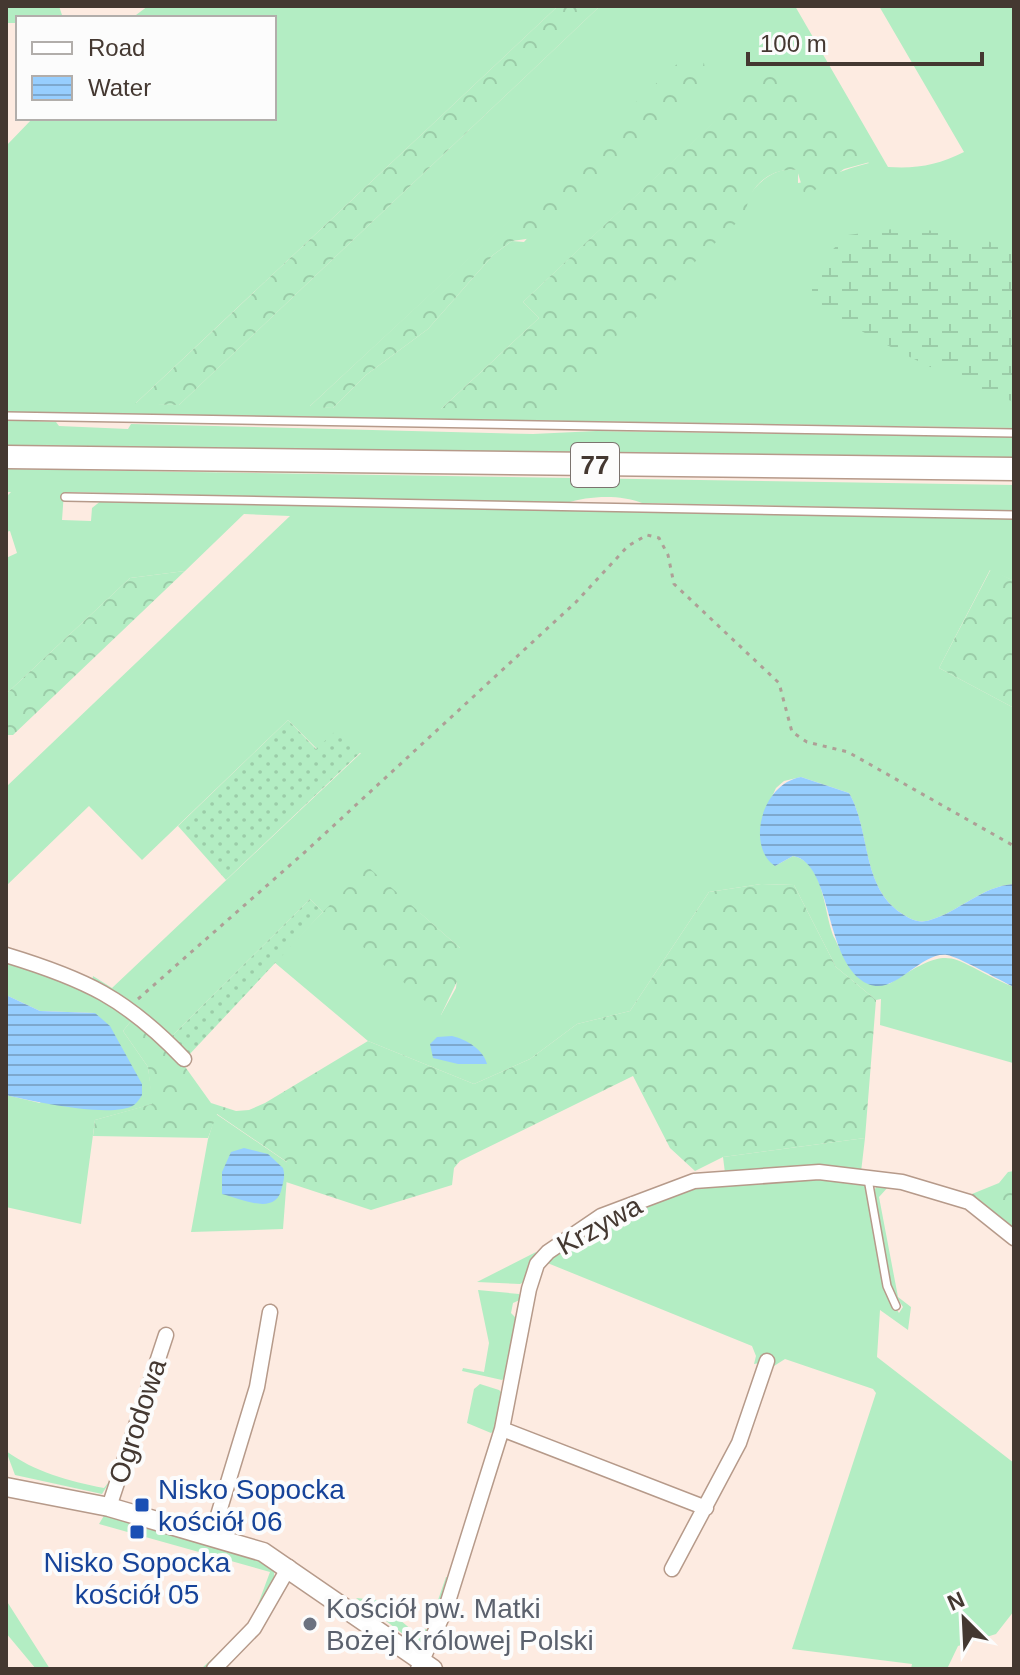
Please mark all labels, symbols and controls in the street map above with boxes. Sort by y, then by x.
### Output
legend [16,16,276,120]
scale bar [748,16,982,66]
text: 100 m [760,30,827,57]
text: Road [88,34,145,61]
text: Water [88,74,151,101]
road number: 77 [571,443,619,487]
street label: Krzywa [552,1189,647,1261]
street label: Ogrodowa [103,1355,172,1487]
place label: Nisko Sopocka kościół 06 [158,1474,345,1537]
marker: Nisko Sopocka kościół 06 [133,1496,151,1514]
marker: Nisko Sopocka kościół 05 [128,1523,146,1541]
place label: Nisko Sopocka kościół 05 [44,1547,231,1610]
north arrow [924,1579,1004,1659]
text: N [944,1587,968,1616]
place label: Kościół pw. Matki Bożej Królowej Polski [326,1593,594,1656]
marker: Kościół pw. Matki Bożej Królowej Polski [301,1615,319,1633]

